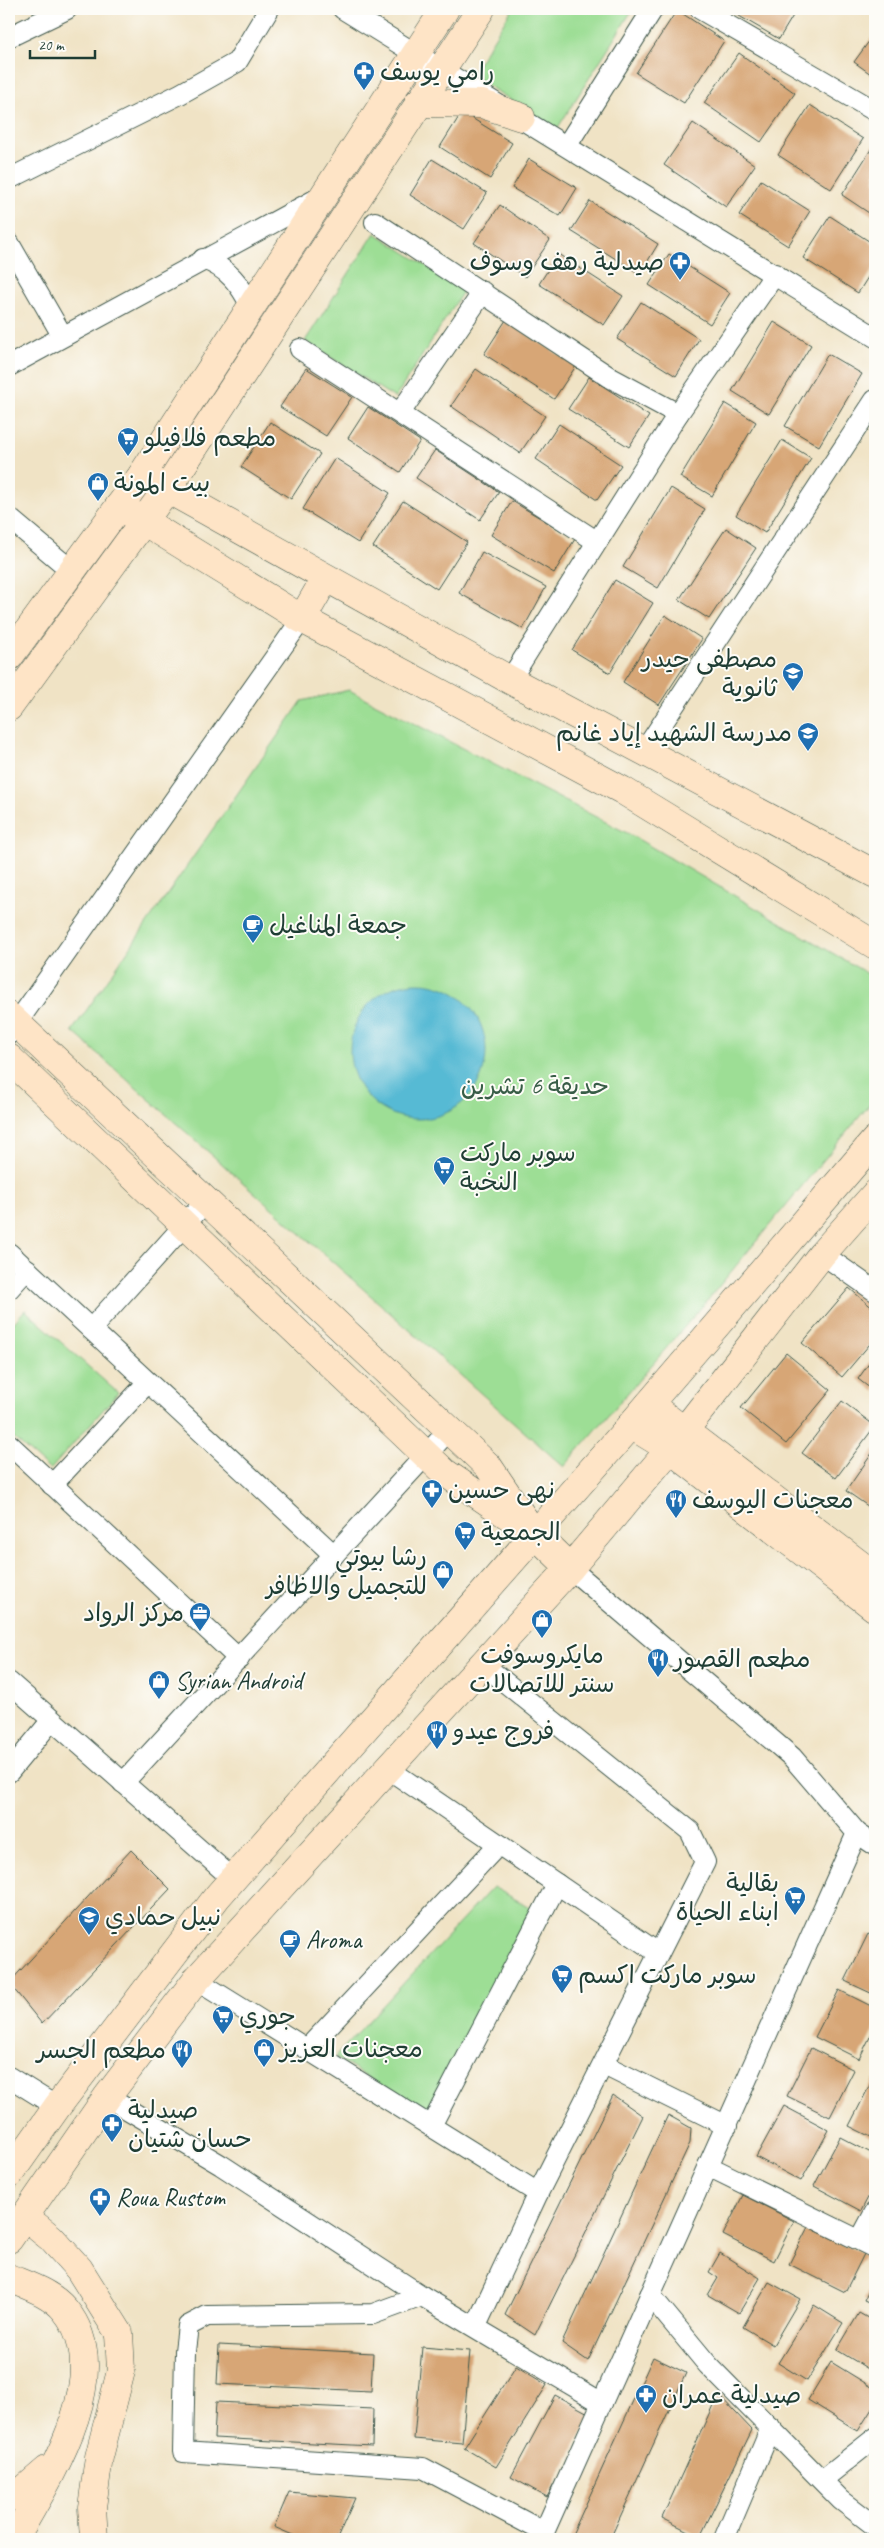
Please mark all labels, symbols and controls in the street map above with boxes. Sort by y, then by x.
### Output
scale bar [30,28,95,60]
text: 20 m [38,36,65,55]
place label: رامي يوسف [380,56,494,93]
pharmacy icon: رامي يوسف [352,60,376,91]
place label: صيدلية رهف وسوف [470,246,664,278]
pharmacy icon: صيدلية رهف وسوف [668,250,692,281]
place label: مطعم فلافيلو [143,422,276,456]
supermarket icon: مطعم فلافيلو [116,426,140,457]
place label: بيت المونة [114,467,210,499]
shop icon: بيت المونة [86,471,110,502]
place label: مصطفى حيدر ثانوية [640,643,778,704]
school or university icon: مصطفى حيدر ثانوية [781,661,805,692]
place label: مدرسة الشهيد إياد غانم [556,717,792,751]
school or university icon: مدرسة الشهيد إياد غانم [796,721,820,752]
place label: جمعة المناغيل [269,909,407,941]
cafe icon: جمعة المناغيل [241,913,265,944]
park label: حديقة 6 تشرين [461,1070,609,1102]
place label: سوبر ماركت النخبة [460,1137,576,1198]
supermarket icon: سوبر ماركت النخبة [432,1155,456,1186]
place label: نهى حسين [448,1474,555,1506]
pharmacy icon: نهى حسين [420,1478,444,1509]
place label: معجنات اليوسف [692,1484,853,1516]
restaurant icon: معجنات اليوسف [664,1488,688,1519]
place label: الجمعية [481,1516,561,1548]
supermarket icon: الجمعية [453,1520,477,1551]
place label: رشا بيوتي للتجميل والاظافر [264,1541,427,1602]
shop icon: رشا بيوتي للتجميل والاظافر [431,1559,455,1590]
place label: مركز الرواد [83,1597,184,1629]
office icon: مركز الرواد [188,1601,212,1632]
shop icon: مايكروسوفت سنتر للاتصالات [530,1608,554,1639]
place label: مايكروسوفت سنتر للاتصالات [469,1639,615,1700]
place label: مطعم القصور [672,1643,810,1677]
restaurant icon: مطعم القصور [646,1647,670,1678]
place label: Syrian Android [175,1665,306,1697]
shop icon: Syrian Android [147,1669,171,1700]
place label: فروج عيدو [452,1715,554,1747]
restaurant icon: فروج عيدو [425,1719,449,1750]
place label: بقالية ابناء الحياة [676,1867,779,1928]
supermarket icon: بقالية ابناء الحياة [783,1885,807,1916]
place label: نبيل حمادي [105,1901,221,1935]
school or university icon: نبيل حمادي [77,1905,101,1936]
place label: Aroma [306,1924,363,1956]
cafe icon: Aroma [278,1928,302,1959]
place label: سوبر ماركت اكسم [578,1959,756,1993]
supermarket icon: سوبر ماركت اكسم [550,1963,574,1994]
place label: جوري [239,2000,296,2034]
supermarket icon: جوري [211,2004,235,2035]
place label: معجنات العزيز [278,2033,423,2065]
place label: مطعم الجسر [35,2034,166,2068]
shop icon: معجنات العزيز [252,2037,276,2068]
restaurant icon: مطعم الجسر [170,2038,194,2069]
place label: صيدلية حسان شتيان [128,2094,251,2155]
pharmacy icon: صيدلية حسان شتيان [100,2112,124,2143]
place label: Roua Rustom [116,2182,226,2214]
pharmacy icon: Roua Rustom [88,2186,112,2217]
place label: صيدلية عمران [662,2379,801,2411]
pharmacy icon: صيدلية عمران [634,2383,658,2414]

